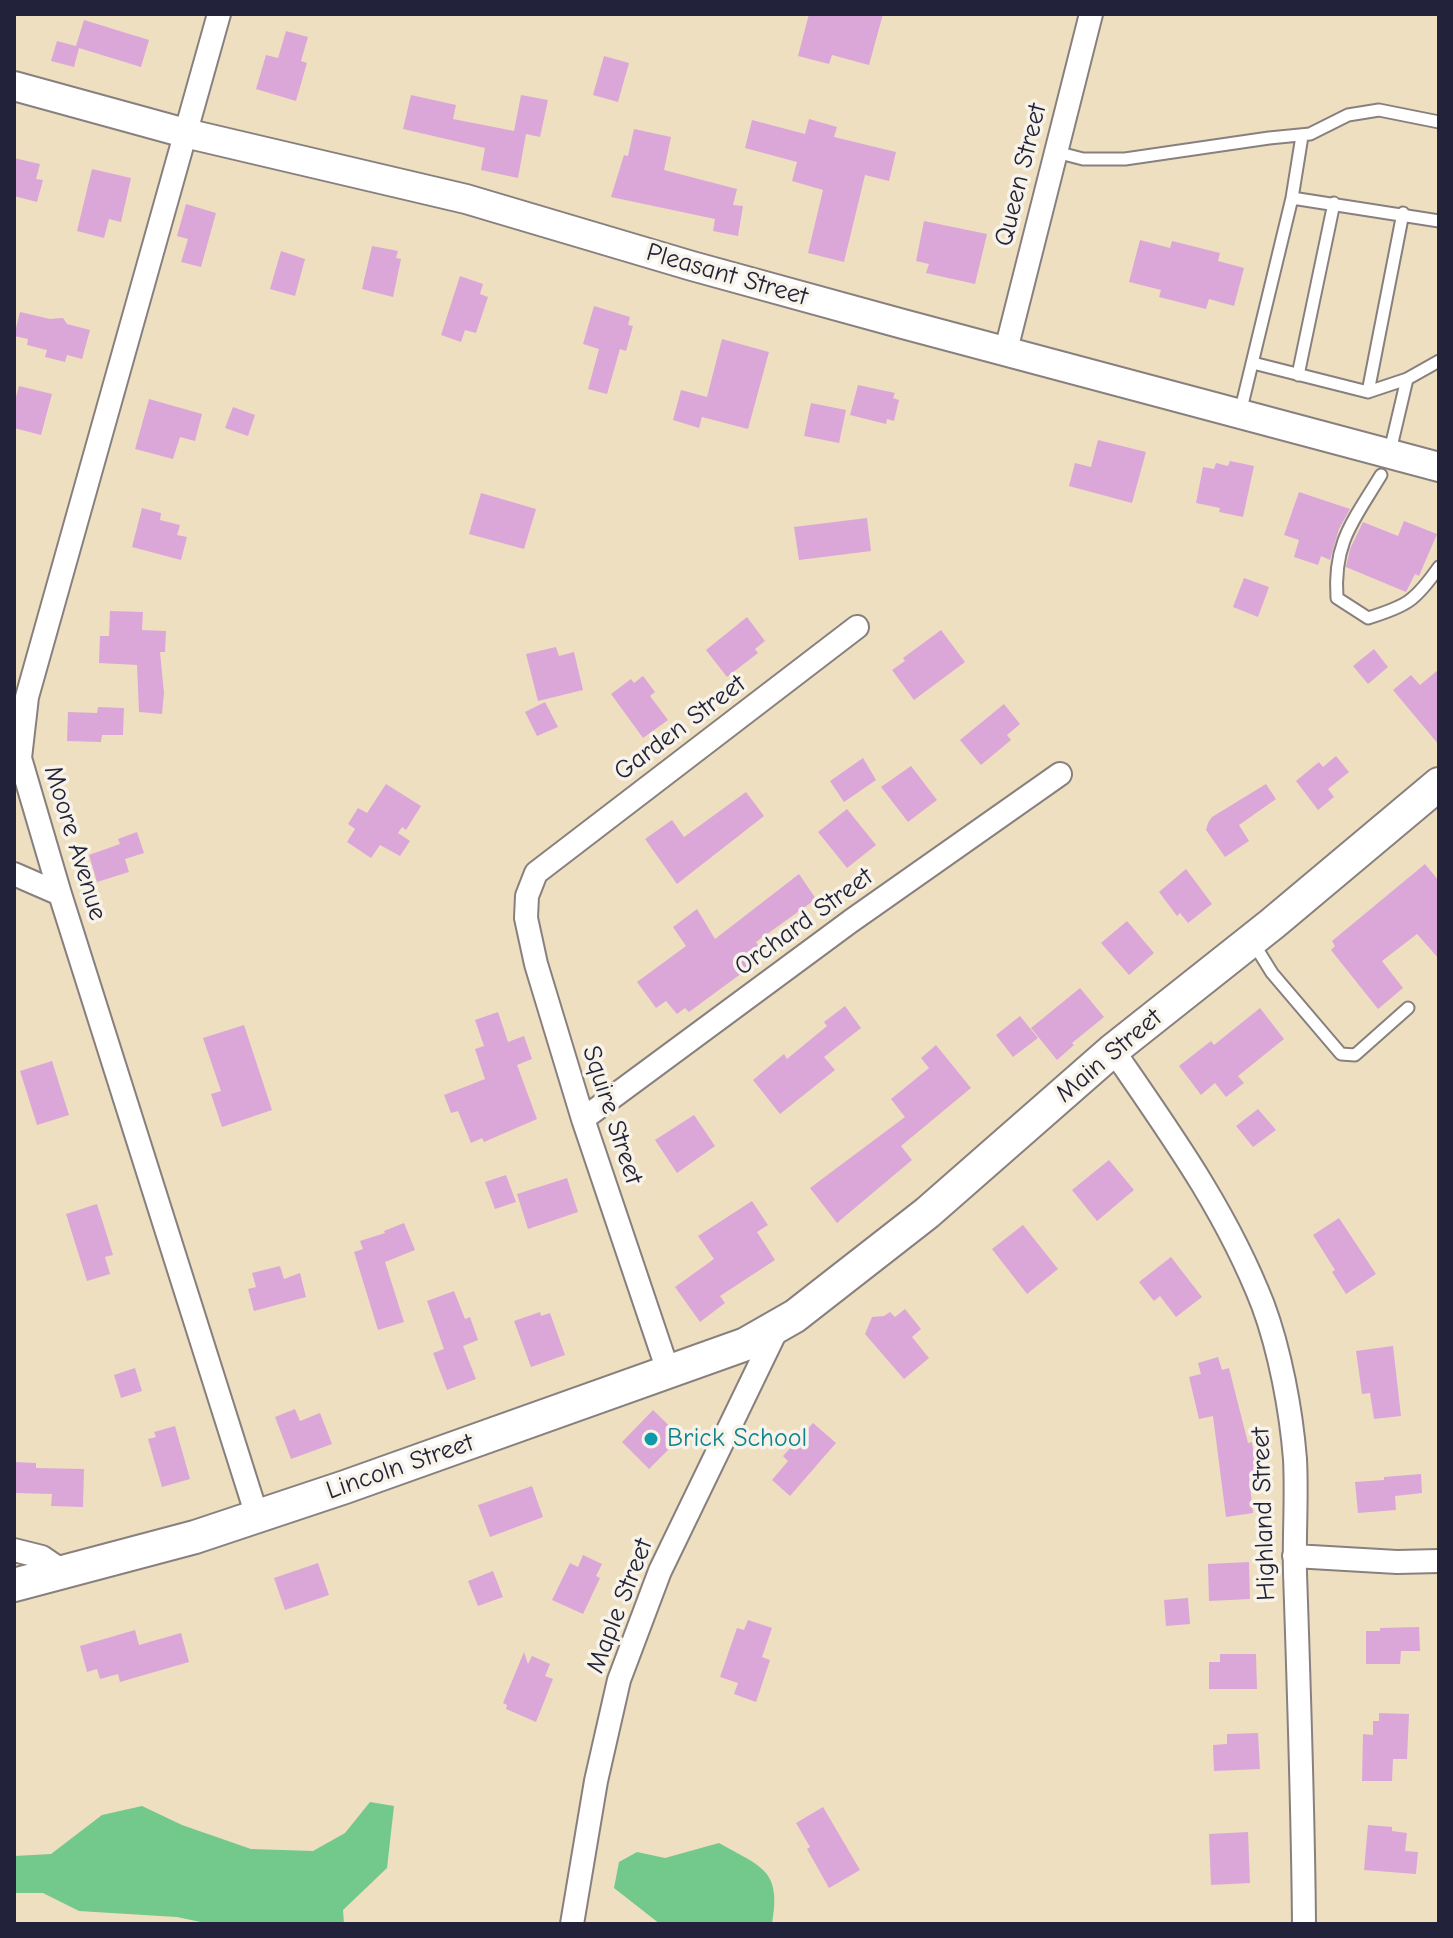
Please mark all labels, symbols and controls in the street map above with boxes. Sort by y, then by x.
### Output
street label: Queen Street [988,100,1054,250]
street label: Pleasant Street [643,237,811,313]
street label: Garden Street [608,668,752,788]
street label: Moore Avenue [37,762,113,924]
street label: Orchard Street [729,861,879,983]
street label: Main Street [1049,1003,1169,1109]
street label: Squire Street [575,1042,649,1188]
place label: Brick School [667,1423,807,1455]
street label: Lincoln Street [322,1427,478,1507]
street label: Highland Street [1245,1427,1283,1601]
marker: Brick School [642,1430,660,1448]
street label: Maple Street [580,1534,660,1678]

